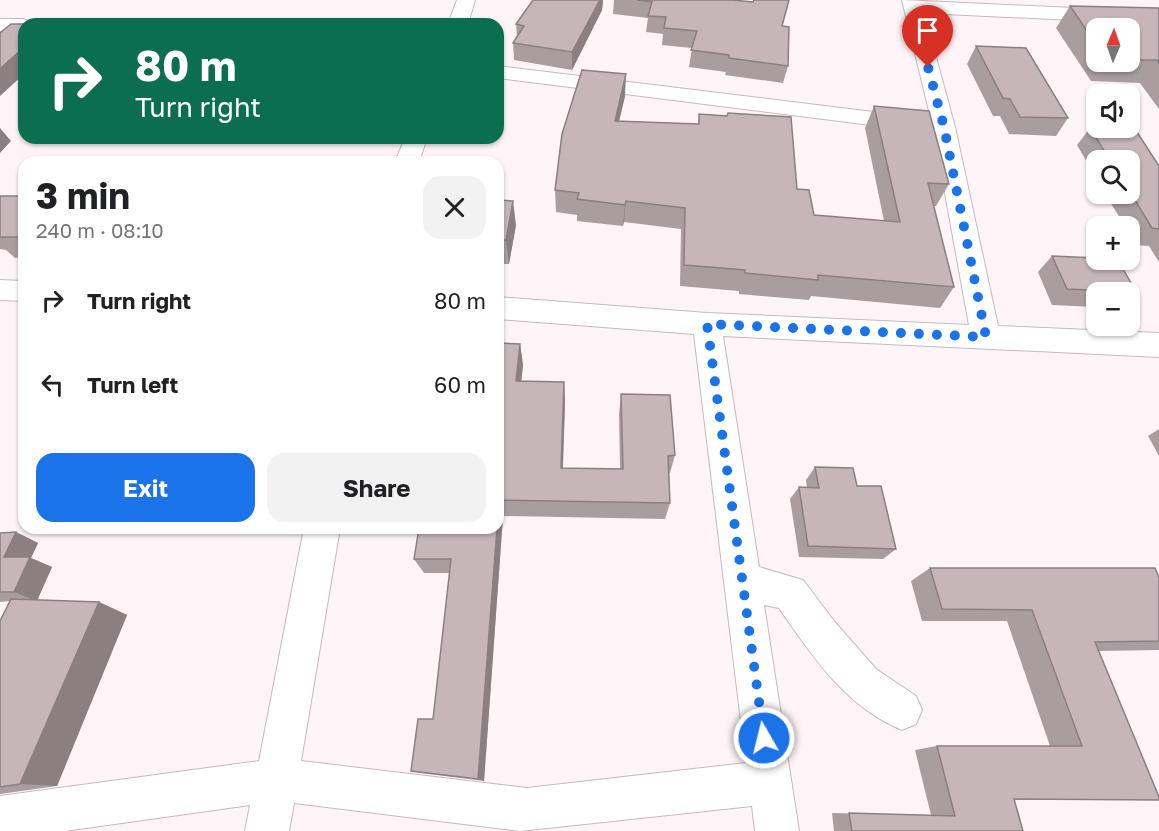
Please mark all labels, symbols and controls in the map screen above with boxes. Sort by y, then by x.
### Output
pin [902,5,953,67]
icon: arrive [911,14,944,47]
north arrow [1086,18,1140,72]
map controls [1086,18,1140,336]
text: 80 m [135,40,236,90]
icon: right [36,42,114,120]
button: sound [1086,84,1140,138]
text: Turn right [135,91,261,123]
button: search [1086,150,1140,204]
text: 3 min [36,174,130,217]
button: close [423,176,486,239]
button: + [1086,216,1140,270]
text: 240 m · 08:10 [36,218,164,242]
button: − [1086,282,1140,336]
icon: right [36,284,69,317]
text: Turn right [87,287,191,314]
text: 80 m [434,287,486,314]
icon: left [36,368,69,401]
text: Turn left [87,371,178,398]
text: 60 m [434,371,486,398]
button: Exit [36,453,255,522]
button: Share [267,453,486,522]
position arrow [732,706,796,770]

